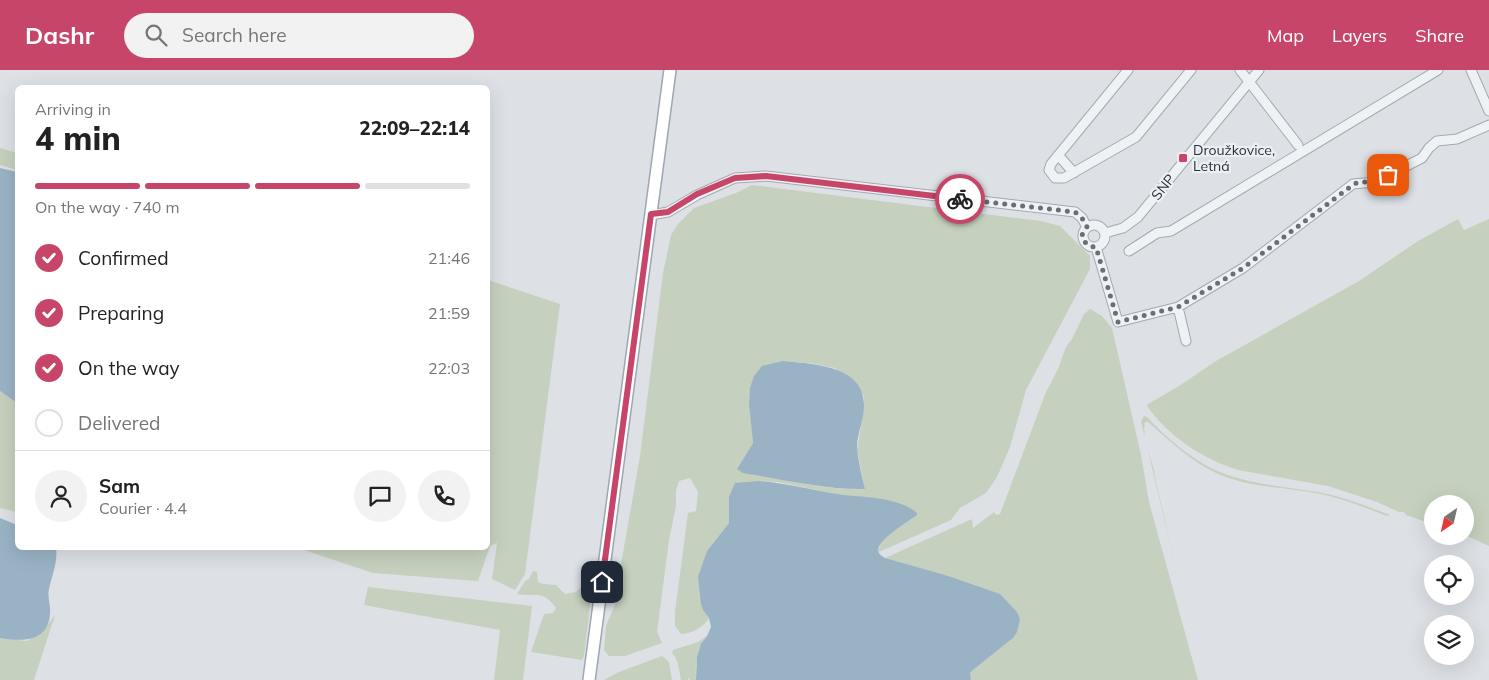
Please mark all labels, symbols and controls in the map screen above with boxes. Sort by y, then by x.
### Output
search box [124,13,474,58]
text: Dashr [25,20,94,50]
icon: search [142,21,170,49]
text: Search here [182,23,287,47]
text: Map [1267,24,1304,47]
text: Layers [1332,24,1387,47]
text: Share [1415,24,1464,47]
text: Arriving in [35,99,111,119]
text: 22:09–22:14 [359,116,470,140]
text: 4 min [35,118,121,158]
place label: Droužkovice, Letná [1193,141,1275,175]
marker: Droužkovice, Letná [1177,152,1189,164]
pin [1367,154,1409,196]
icon: bag [1374,161,1402,189]
street label: SNP [1147,170,1179,204]
courier [935,174,985,224]
icon: bike [946,185,974,213]
text: On the way · 740 m [35,197,180,217]
icon: check [35,244,63,272]
text: Confirmed [78,246,169,270]
text: 21:46 [428,248,470,268]
icon: check [35,299,63,327]
text: Preparing [78,301,164,325]
text: 21:59 [428,303,470,323]
icon: check [35,354,63,382]
text: On the way [78,356,180,380]
text: 22:03 [428,358,470,378]
text: Delivered [78,411,160,435]
button: person [35,470,87,522]
button: chat [354,470,406,522]
button: phone [418,470,470,522]
text: Sam [99,474,140,498]
north arrow [1424,495,1474,545]
map controls [1424,495,1474,665]
text: Courier · 4.4 [99,498,187,518]
button: locate [1424,555,1474,605]
pin [581,561,623,603]
icon: home [588,568,616,596]
button: layers [1424,615,1474,665]

